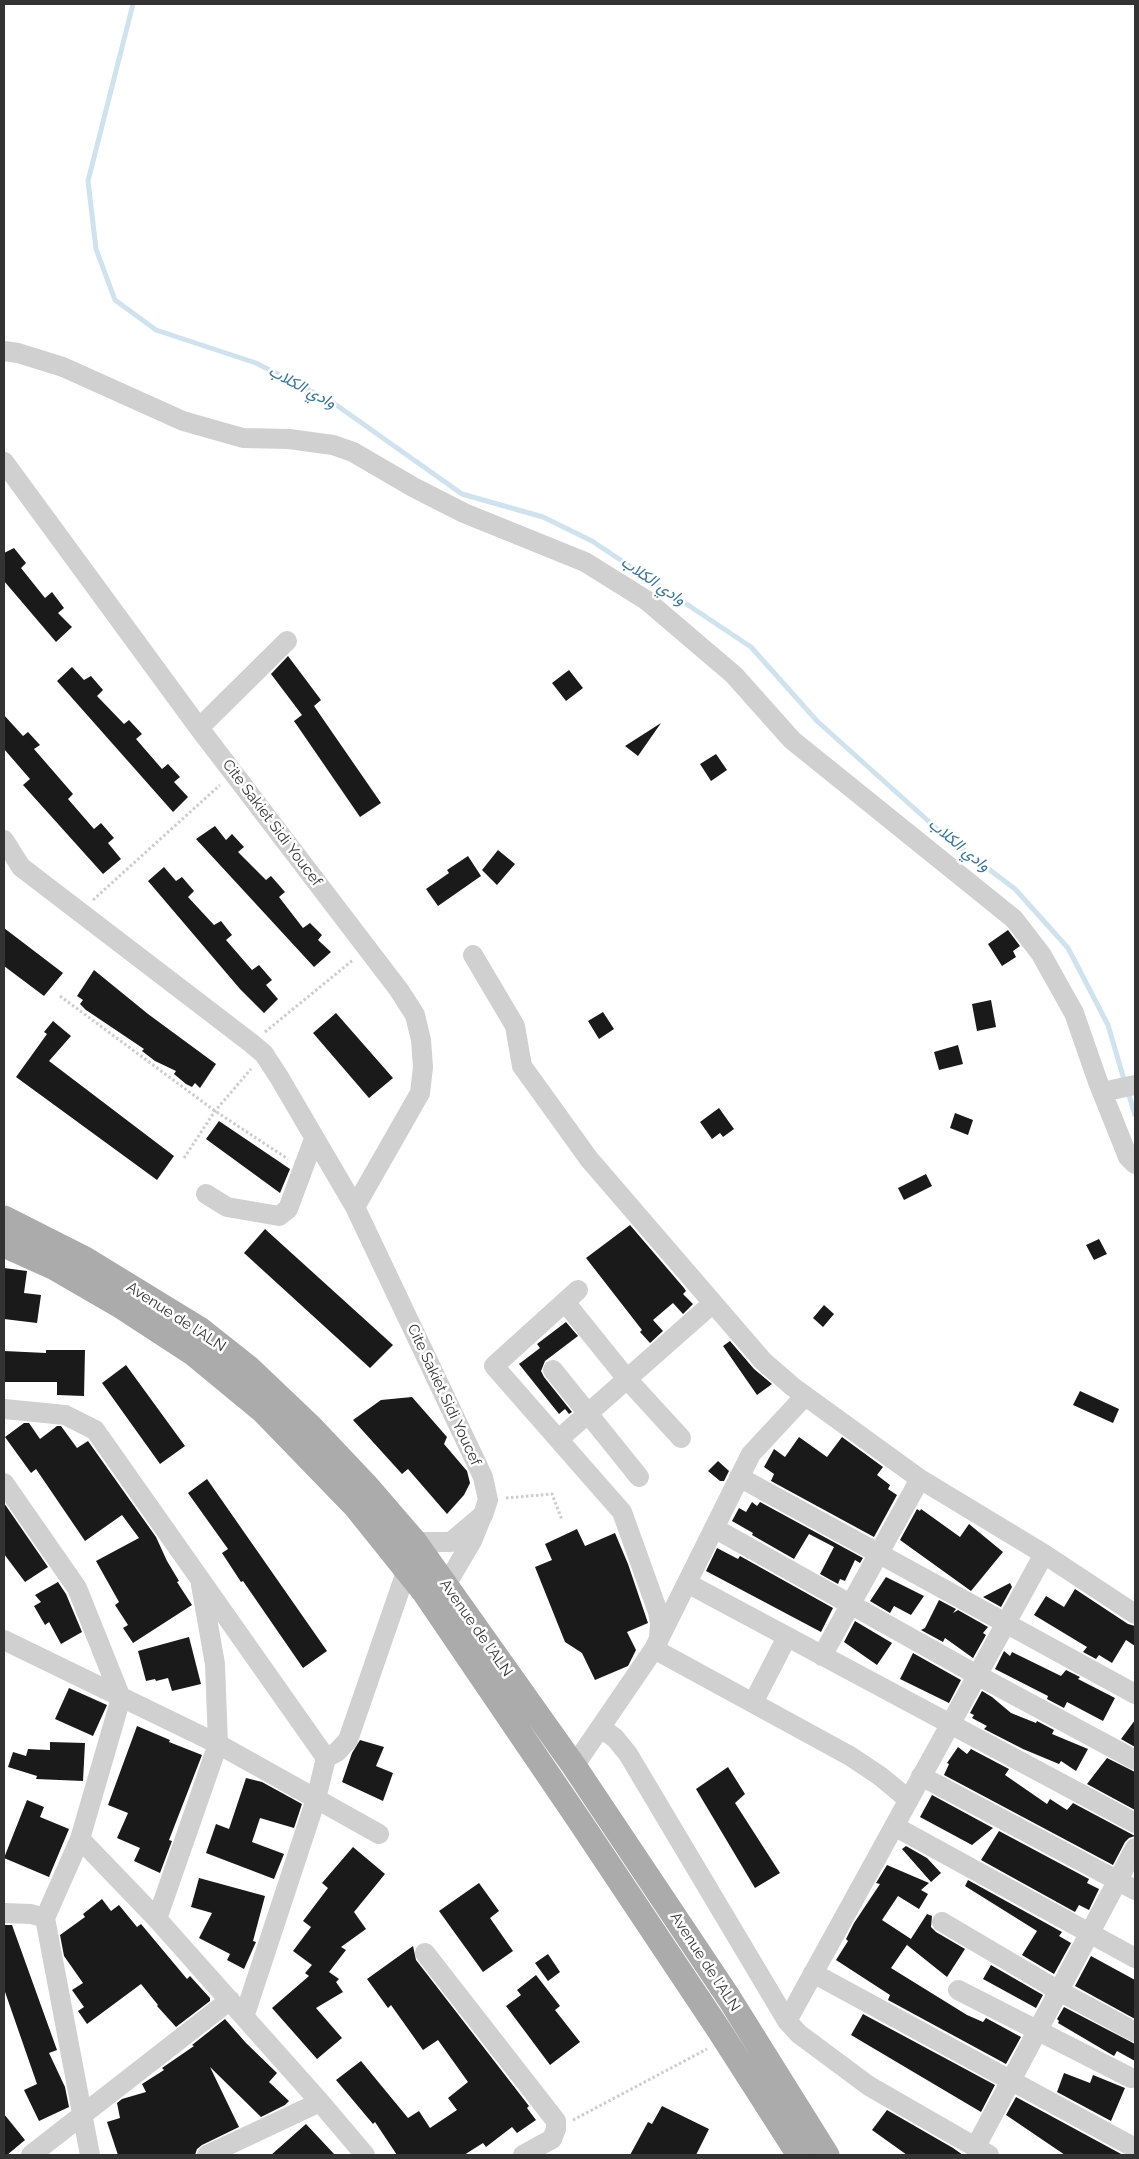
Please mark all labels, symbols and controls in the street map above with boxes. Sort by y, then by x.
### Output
water label: وادي الكلاب [265,361,339,413]
water label: وادي الكلاب [617,552,689,610]
street label: Cite Sakiet Sidi Youcef [218,756,326,890]
water label: وادي الكلاب [924,814,994,876]
street label: Avenue de l'ALN [123,1278,229,1356]
street label: Cite Sakiet Sidi Youcef [403,1321,485,1469]
street label: Avenue de l'ALN [436,1576,516,1680]
street label: Avenue de l'ALN [666,1909,744,2015]

